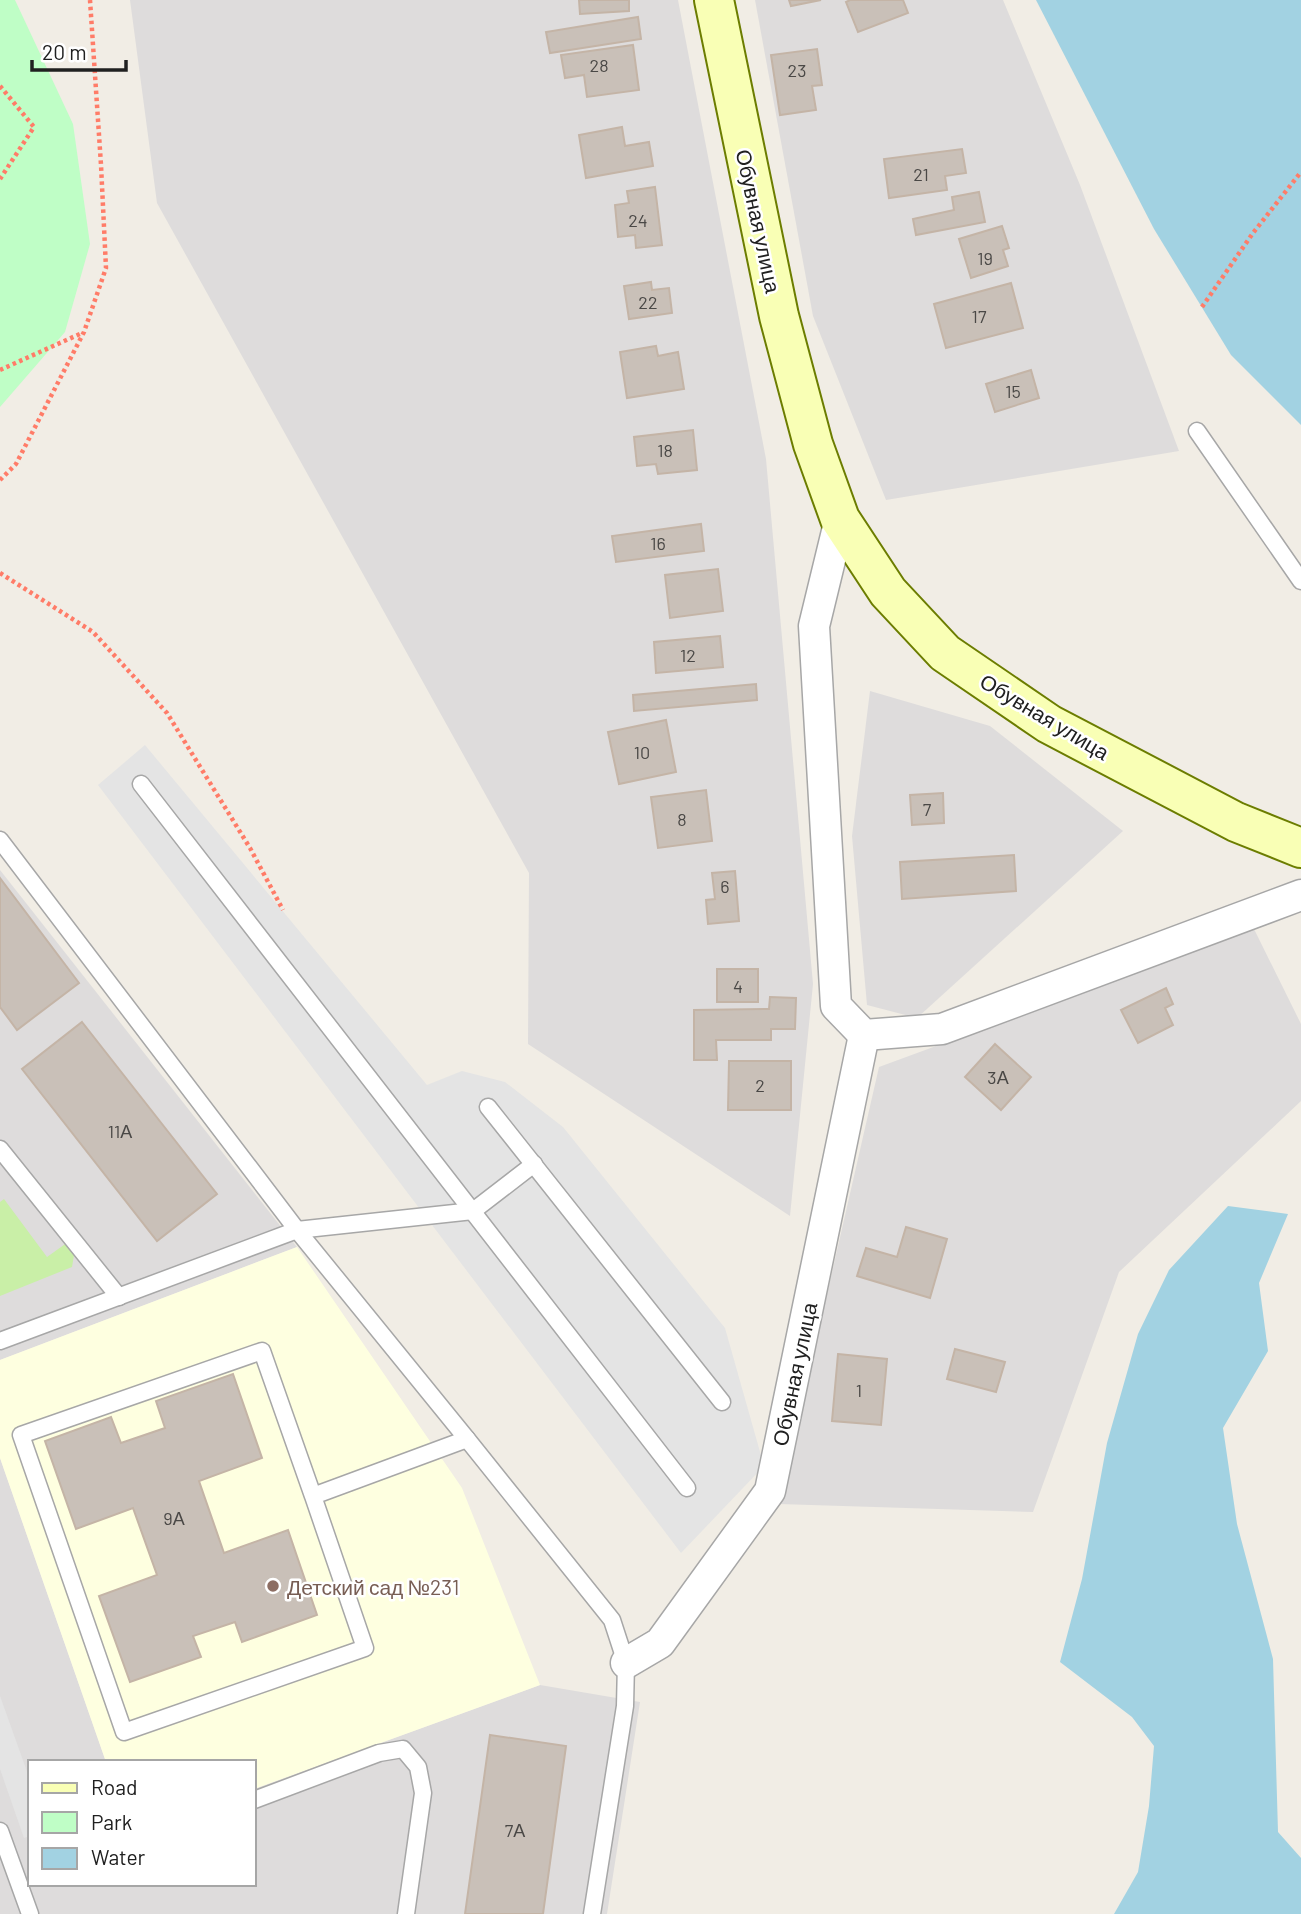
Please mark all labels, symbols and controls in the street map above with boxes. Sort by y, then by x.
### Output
scale bar [32,28,126,72]
text: 20 m [42,39,87,64]
house number: 28 [589,54,609,76]
house number: 23 [788,59,806,81]
street label: Обувная улица [732,147,786,295]
house number: 21 [913,163,929,185]
house number: 24 [628,209,648,231]
house number: 19 [977,247,993,269]
house number: 22 [638,291,658,313]
house number: 17 [972,305,987,327]
house number: 15 [1005,380,1021,402]
house number: 18 [657,439,673,461]
house number: 16 [650,532,666,554]
house number: 12 [680,644,696,666]
street label: Обувная улица [976,668,1114,765]
house number: 10 [634,741,650,763]
house number: 7 [923,798,932,820]
house number: 8 [677,808,687,830]
house number: 6 [720,875,730,897]
house number: 4 [733,975,743,997]
house number: 3А [987,1066,1009,1088]
house number: 2 [755,1074,765,1096]
house number: 11А [108,1120,132,1142]
street label: Обувная улица [767,1300,821,1448]
house number: 1 [856,1379,862,1401]
house number: 9А [163,1507,185,1529]
place label: Детский сад №231 [287,1574,459,1599]
marker: Детский сад №231 [265,1578,281,1594]
legend [28,1760,256,1886]
text: Road [91,1774,137,1799]
text: Park [91,1809,132,1834]
house number: 7А [505,1819,525,1841]
text: Water [91,1844,146,1869]

